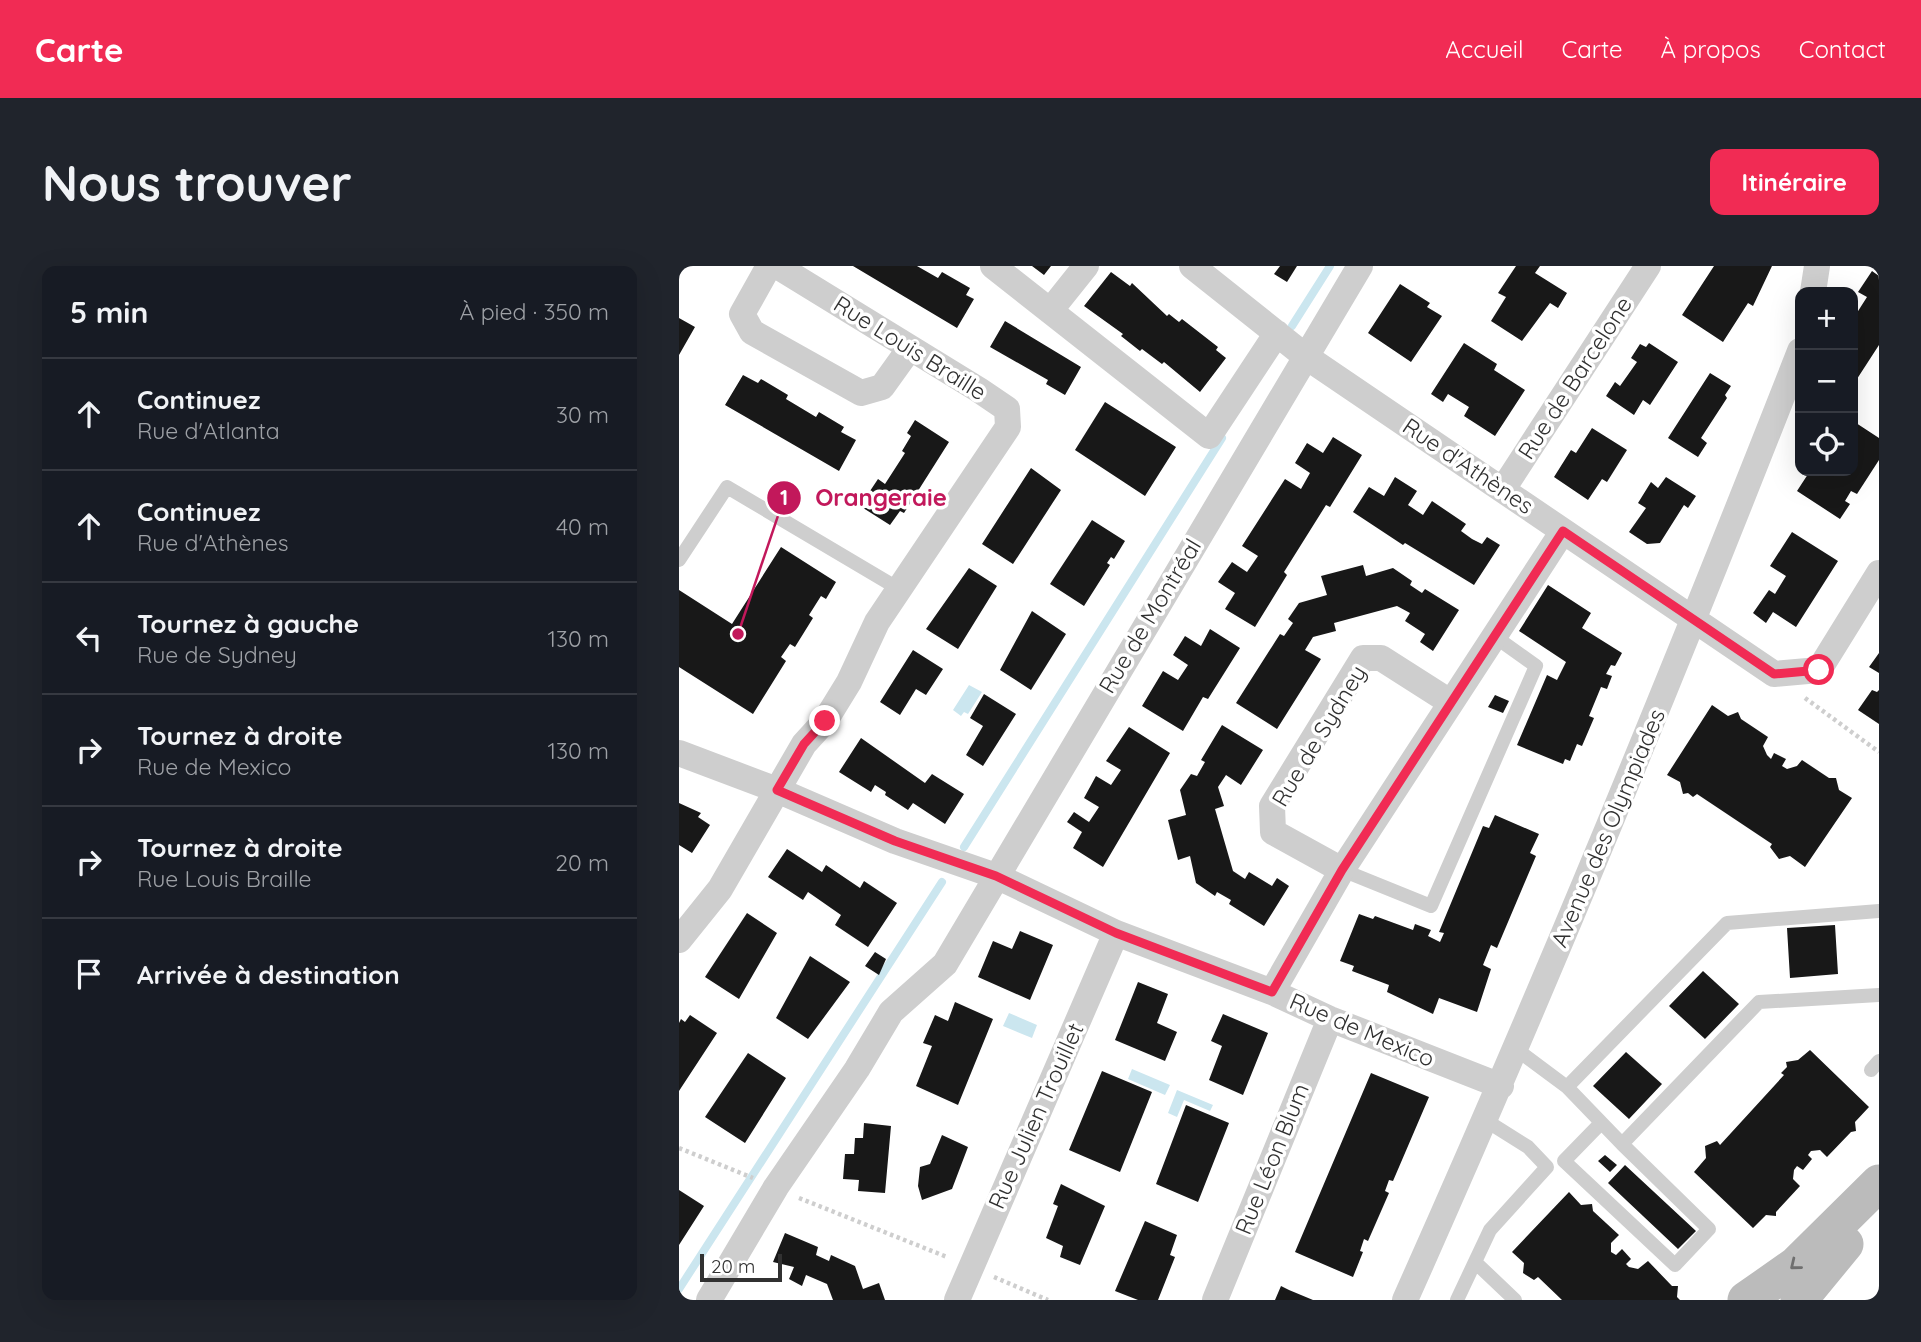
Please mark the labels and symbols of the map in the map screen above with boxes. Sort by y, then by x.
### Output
street label: Rue Louis Braille [829,289,992,406]
street label: Rue de Barcelone [1511,291,1638,465]
street label: Rue d'Athènes [1397,411,1539,520]
callout: Orangeraie [766,475,961,520]
text: Orangeraie [815,482,947,512]
text: 1 [780,484,788,510]
street label: Rue de Montréal [1092,533,1207,698]
route start [1803,654,1834,685]
street label: Rue de Sydney [1265,660,1372,812]
street label: Avenue des Olympiades [1544,704,1671,951]
route end [809,705,840,736]
street label: Rue de Mexico [1285,986,1439,1073]
street label: Rue Julien Trouillet [982,1018,1090,1213]
street label: Rue Léon Blum [1228,1079,1315,1239]
scale bar [700,1251,782,1283]
one-way arrow [1791,1257,1804,1269]

